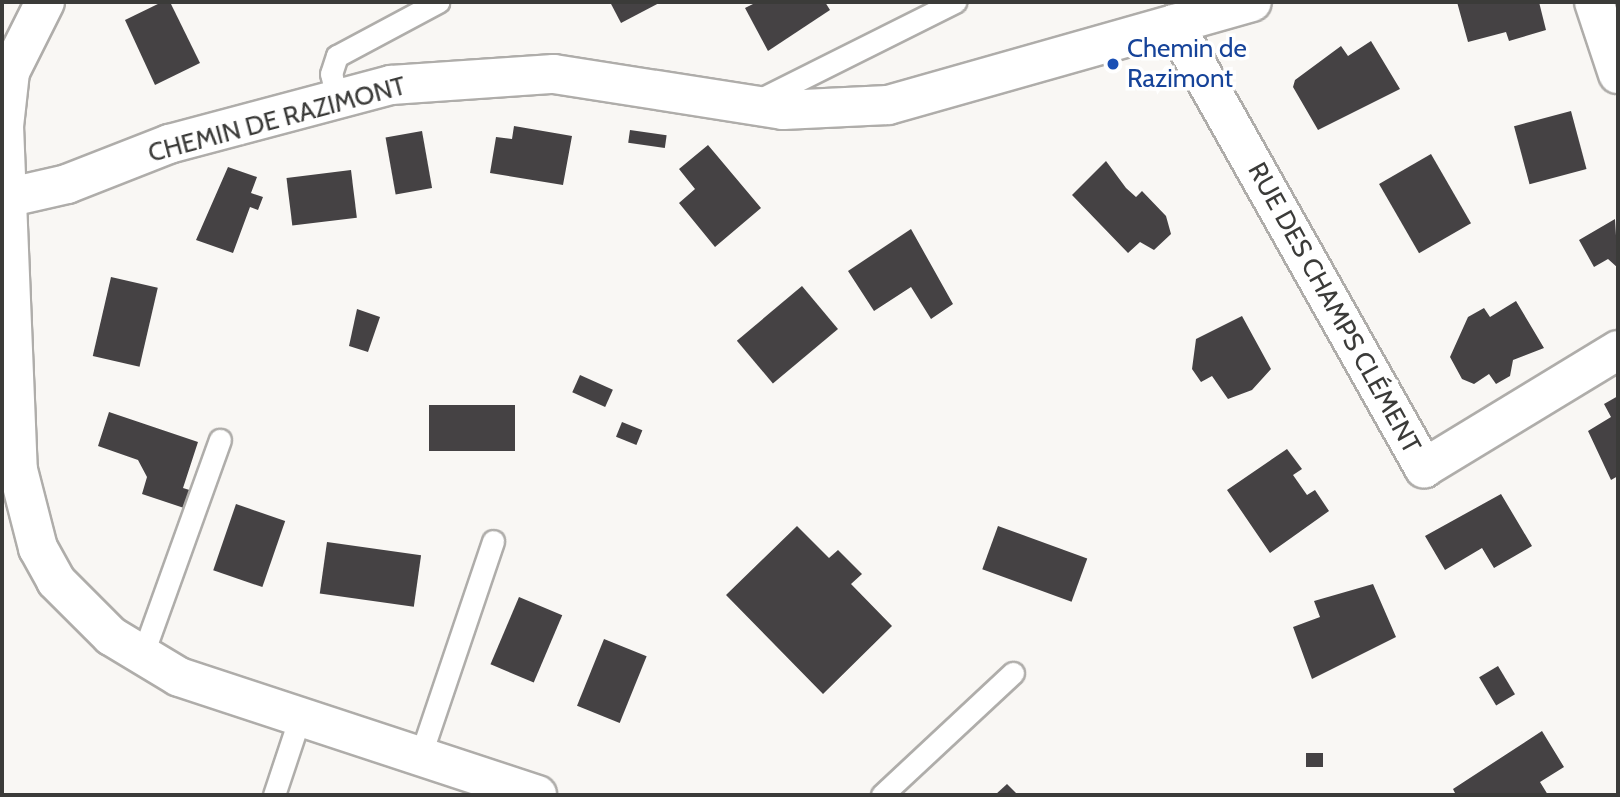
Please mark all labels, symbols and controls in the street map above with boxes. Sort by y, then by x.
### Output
place label: Chemin de Razimont [1127,33,1247,94]
marker: Chemin de Razimont [1105,56,1121,72]
street label: CHEMIN DE RAZIMONT [145,71,409,169]
street label: RUE DES CHAMPS CLÉMENT [1241,157,1427,459]

